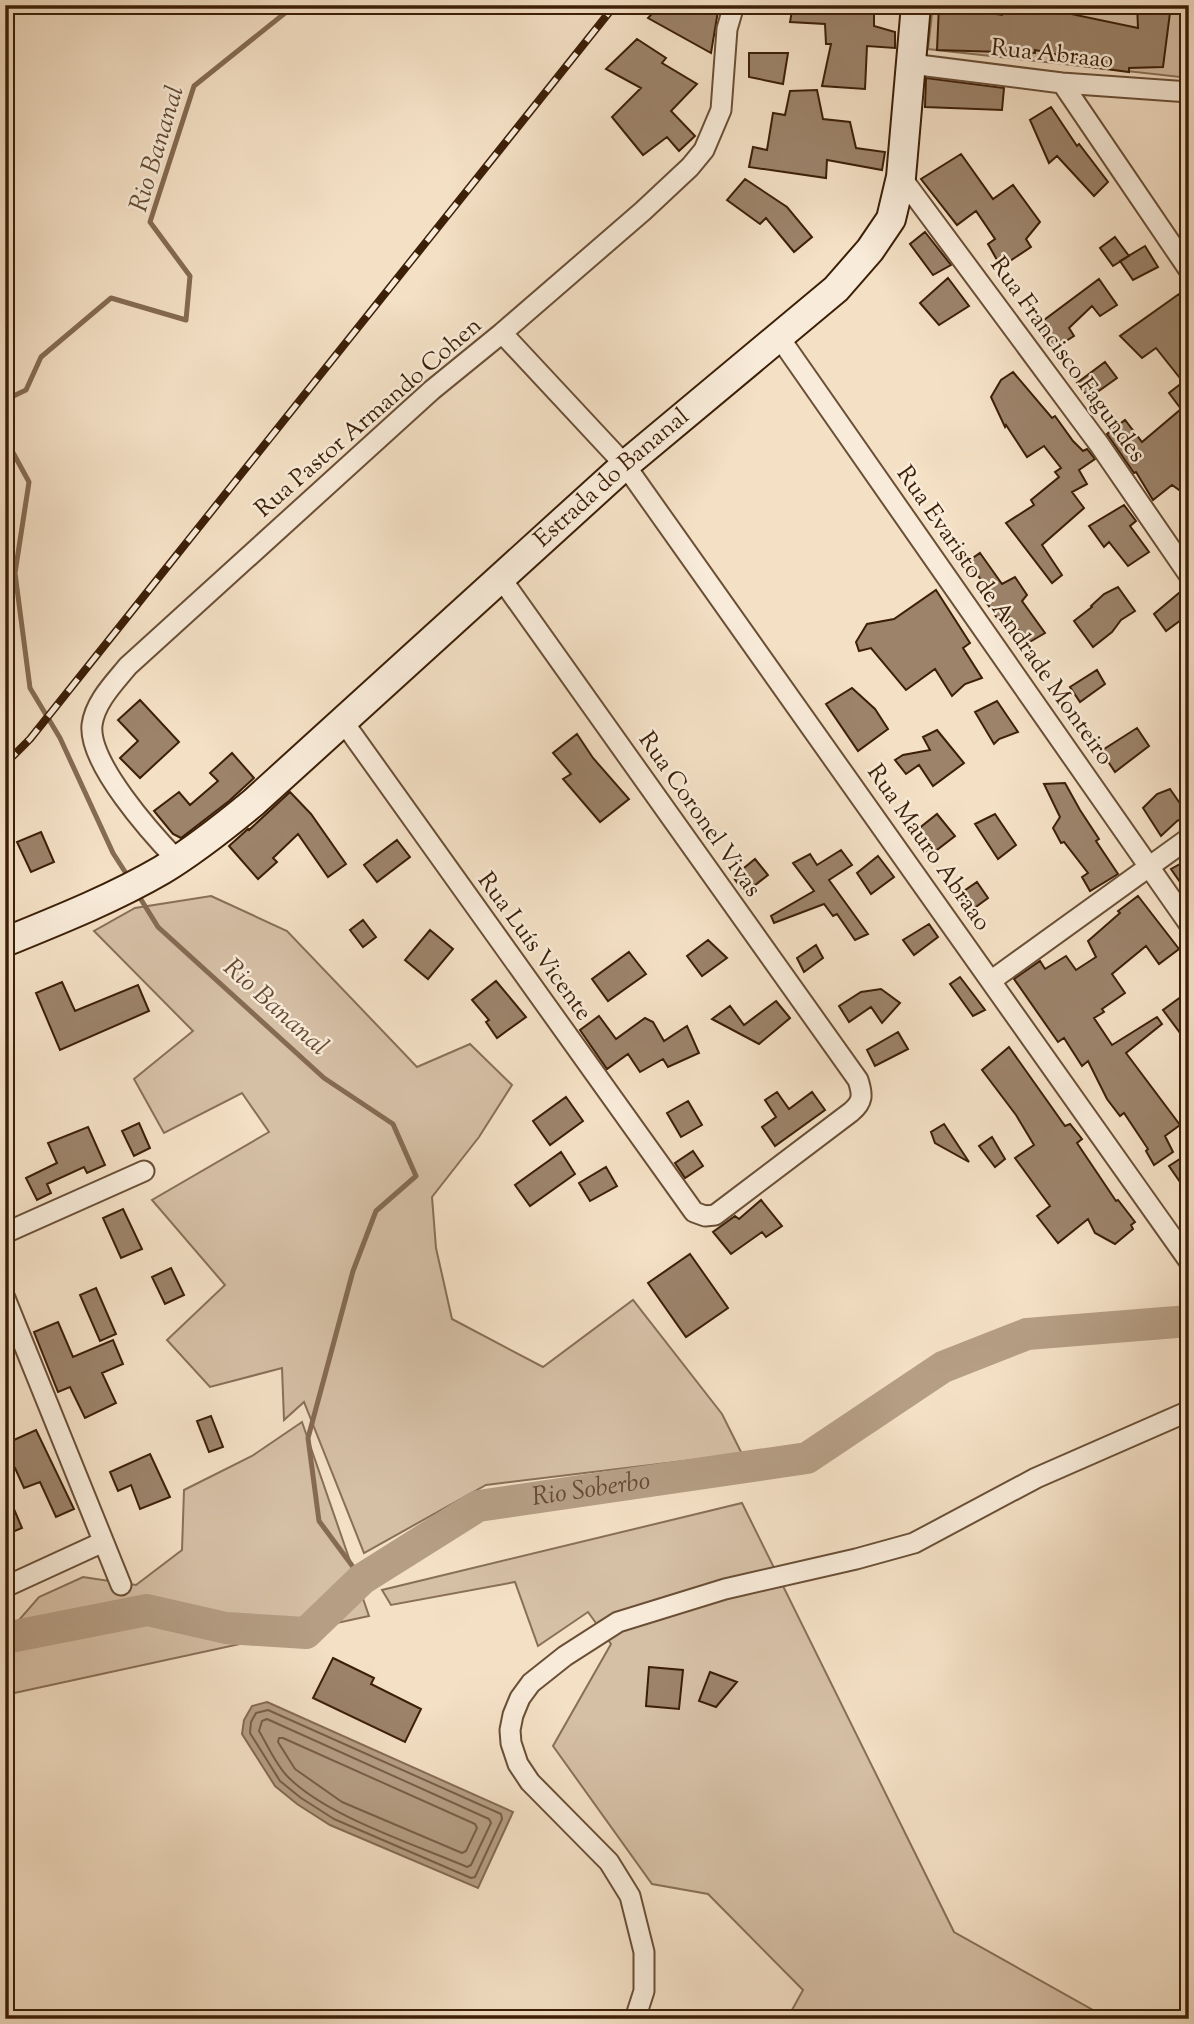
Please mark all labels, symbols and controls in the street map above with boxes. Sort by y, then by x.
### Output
street label: Rua Abraao [989,32,1115,78]
water label: Rio Bananal [121,81,195,217]
street label: Rua Francisco Fagundes [981,250,1153,470]
street label: Rua Pastor Armando Cohen [248,310,490,526]
street label: Estrada do Bananal [527,401,697,556]
street label: Rua Evaristo de Andrade Monteiro [887,459,1121,773]
street label: Rua Coronel Vivas [629,725,769,905]
street label: Rua Mauro Abraao [858,758,998,938]
street label: Rua Luís Vicente [468,866,600,1028]
water label: Rio Bananal [214,951,336,1065]
water label: Rio Soberbo [529,1463,653,1516]

